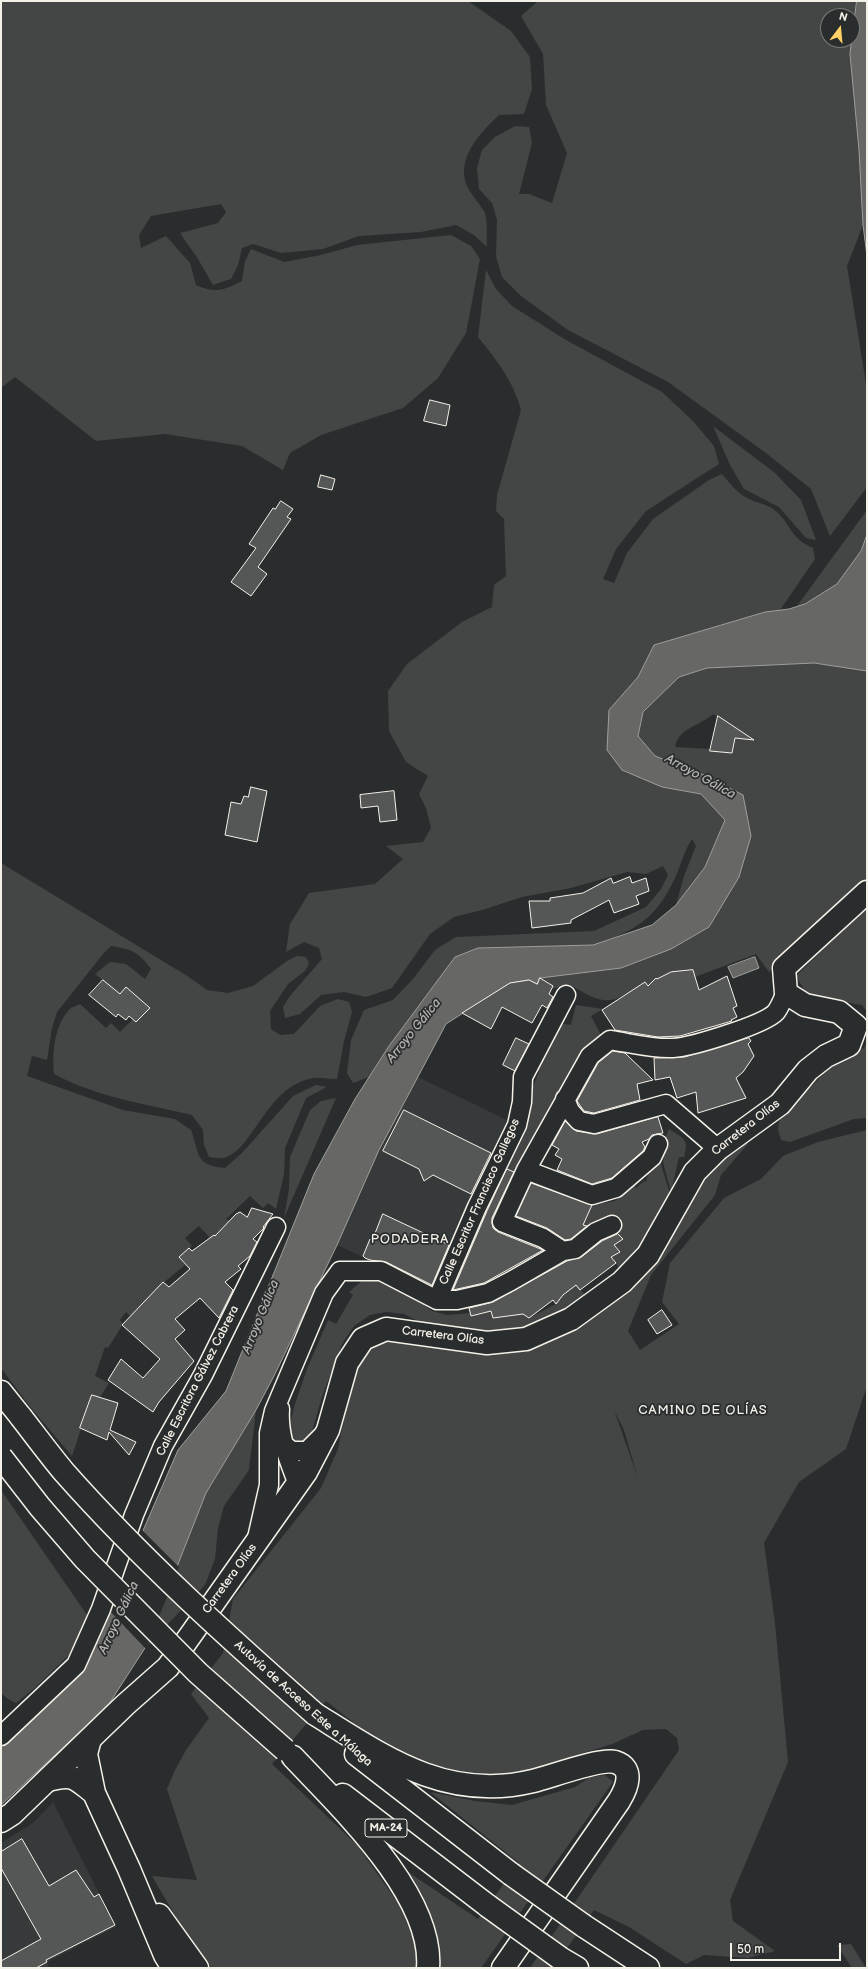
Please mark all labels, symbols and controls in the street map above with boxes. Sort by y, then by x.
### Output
north arrow [820,8,860,48]
text: N [837,10,849,24]
water label: Arroyo Gálica [662,751,738,803]
water label: Arroyo Gálica [383,996,445,1066]
street label: Carretera Olías [709,1097,783,1159]
street label: Calle Escritor Francisco Gallegos [437,1117,523,1287]
district label: PODADERA [371,1232,449,1248]
water label: Arroyo Gálica [239,1278,283,1356]
street label: Calle Escritora Gálvez Cabrera [154,1303,242,1459]
street label: Carretera Olías [401,1324,485,1348]
district label: CAMINO DE OLÍAS [638,1403,768,1419]
street label: Carretera Olías [200,1541,260,1617]
water label: Arroyo Gálica [95,1579,143,1657]
street label: Autovía de Acceso Este a Málaga [231,1638,375,1770]
road number: MA-24 [365,1819,407,1837]
scale bar [732,1935,843,1961]
text: 50 m [737,1942,764,1957]

